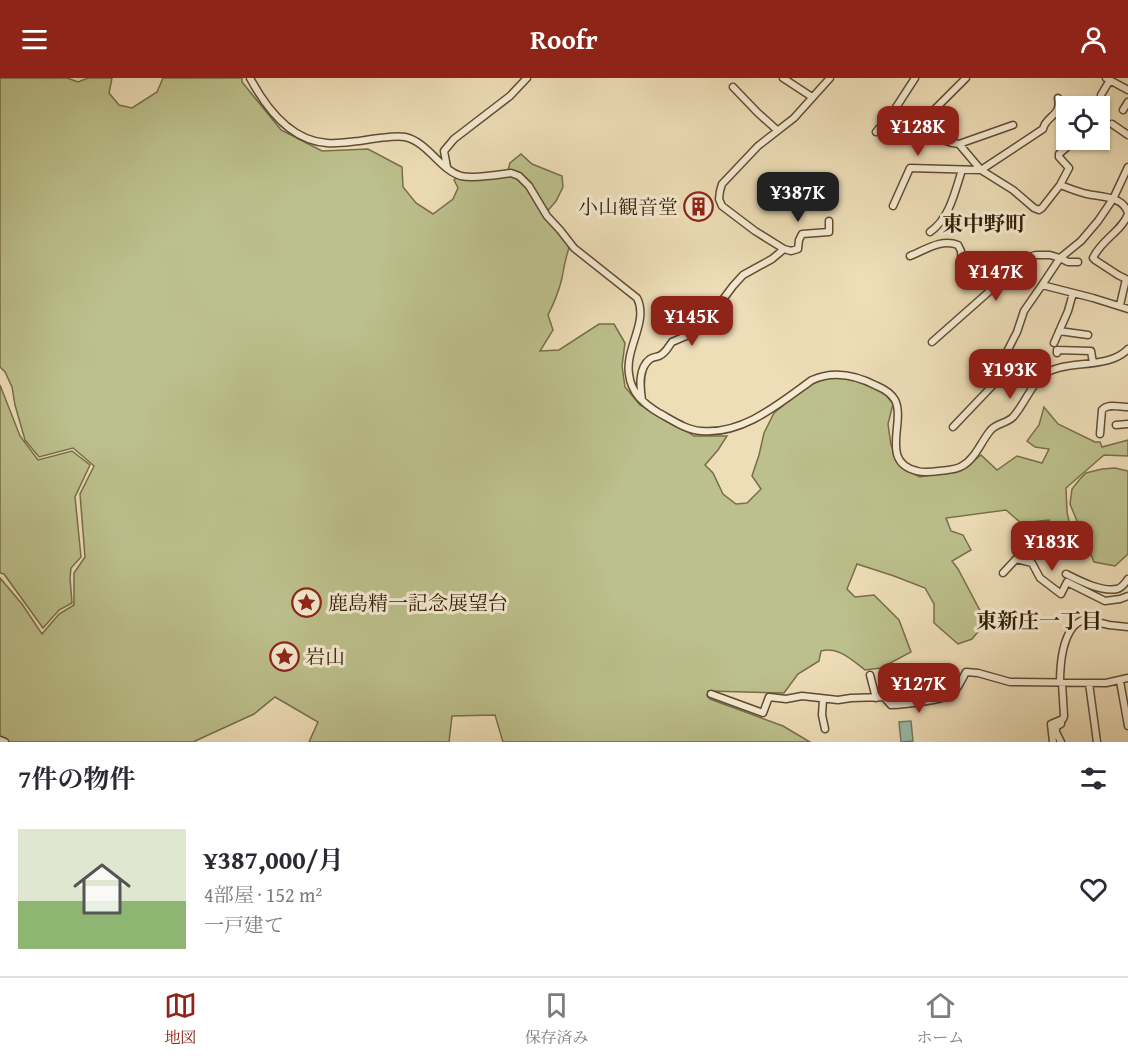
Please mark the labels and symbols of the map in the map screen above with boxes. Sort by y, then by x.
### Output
pin: ¥128K [876,106,960,157]
pin: ¥387K [756,172,840,223]
building icon: 小山観音堂 [683,191,715,223]
place label: 小山観音堂 [578,192,678,221]
district label: 東中野町 [942,208,1026,239]
pin: ¥147K [954,251,1038,302]
pin: ¥145K [650,296,734,347]
pin: ¥193K [968,349,1052,400]
pin: ¥183K [1010,521,1094,572]
place icon: 鹿島精一記念展望台 [291,587,323,619]
place label: 鹿島精一記念展望台 [328,588,508,617]
district label: 東新庄一丁目 [976,605,1102,636]
place icon: 岩山 [268,641,300,673]
place label: 岩山 [305,642,345,671]
pin: ¥127K [877,663,961,714]

